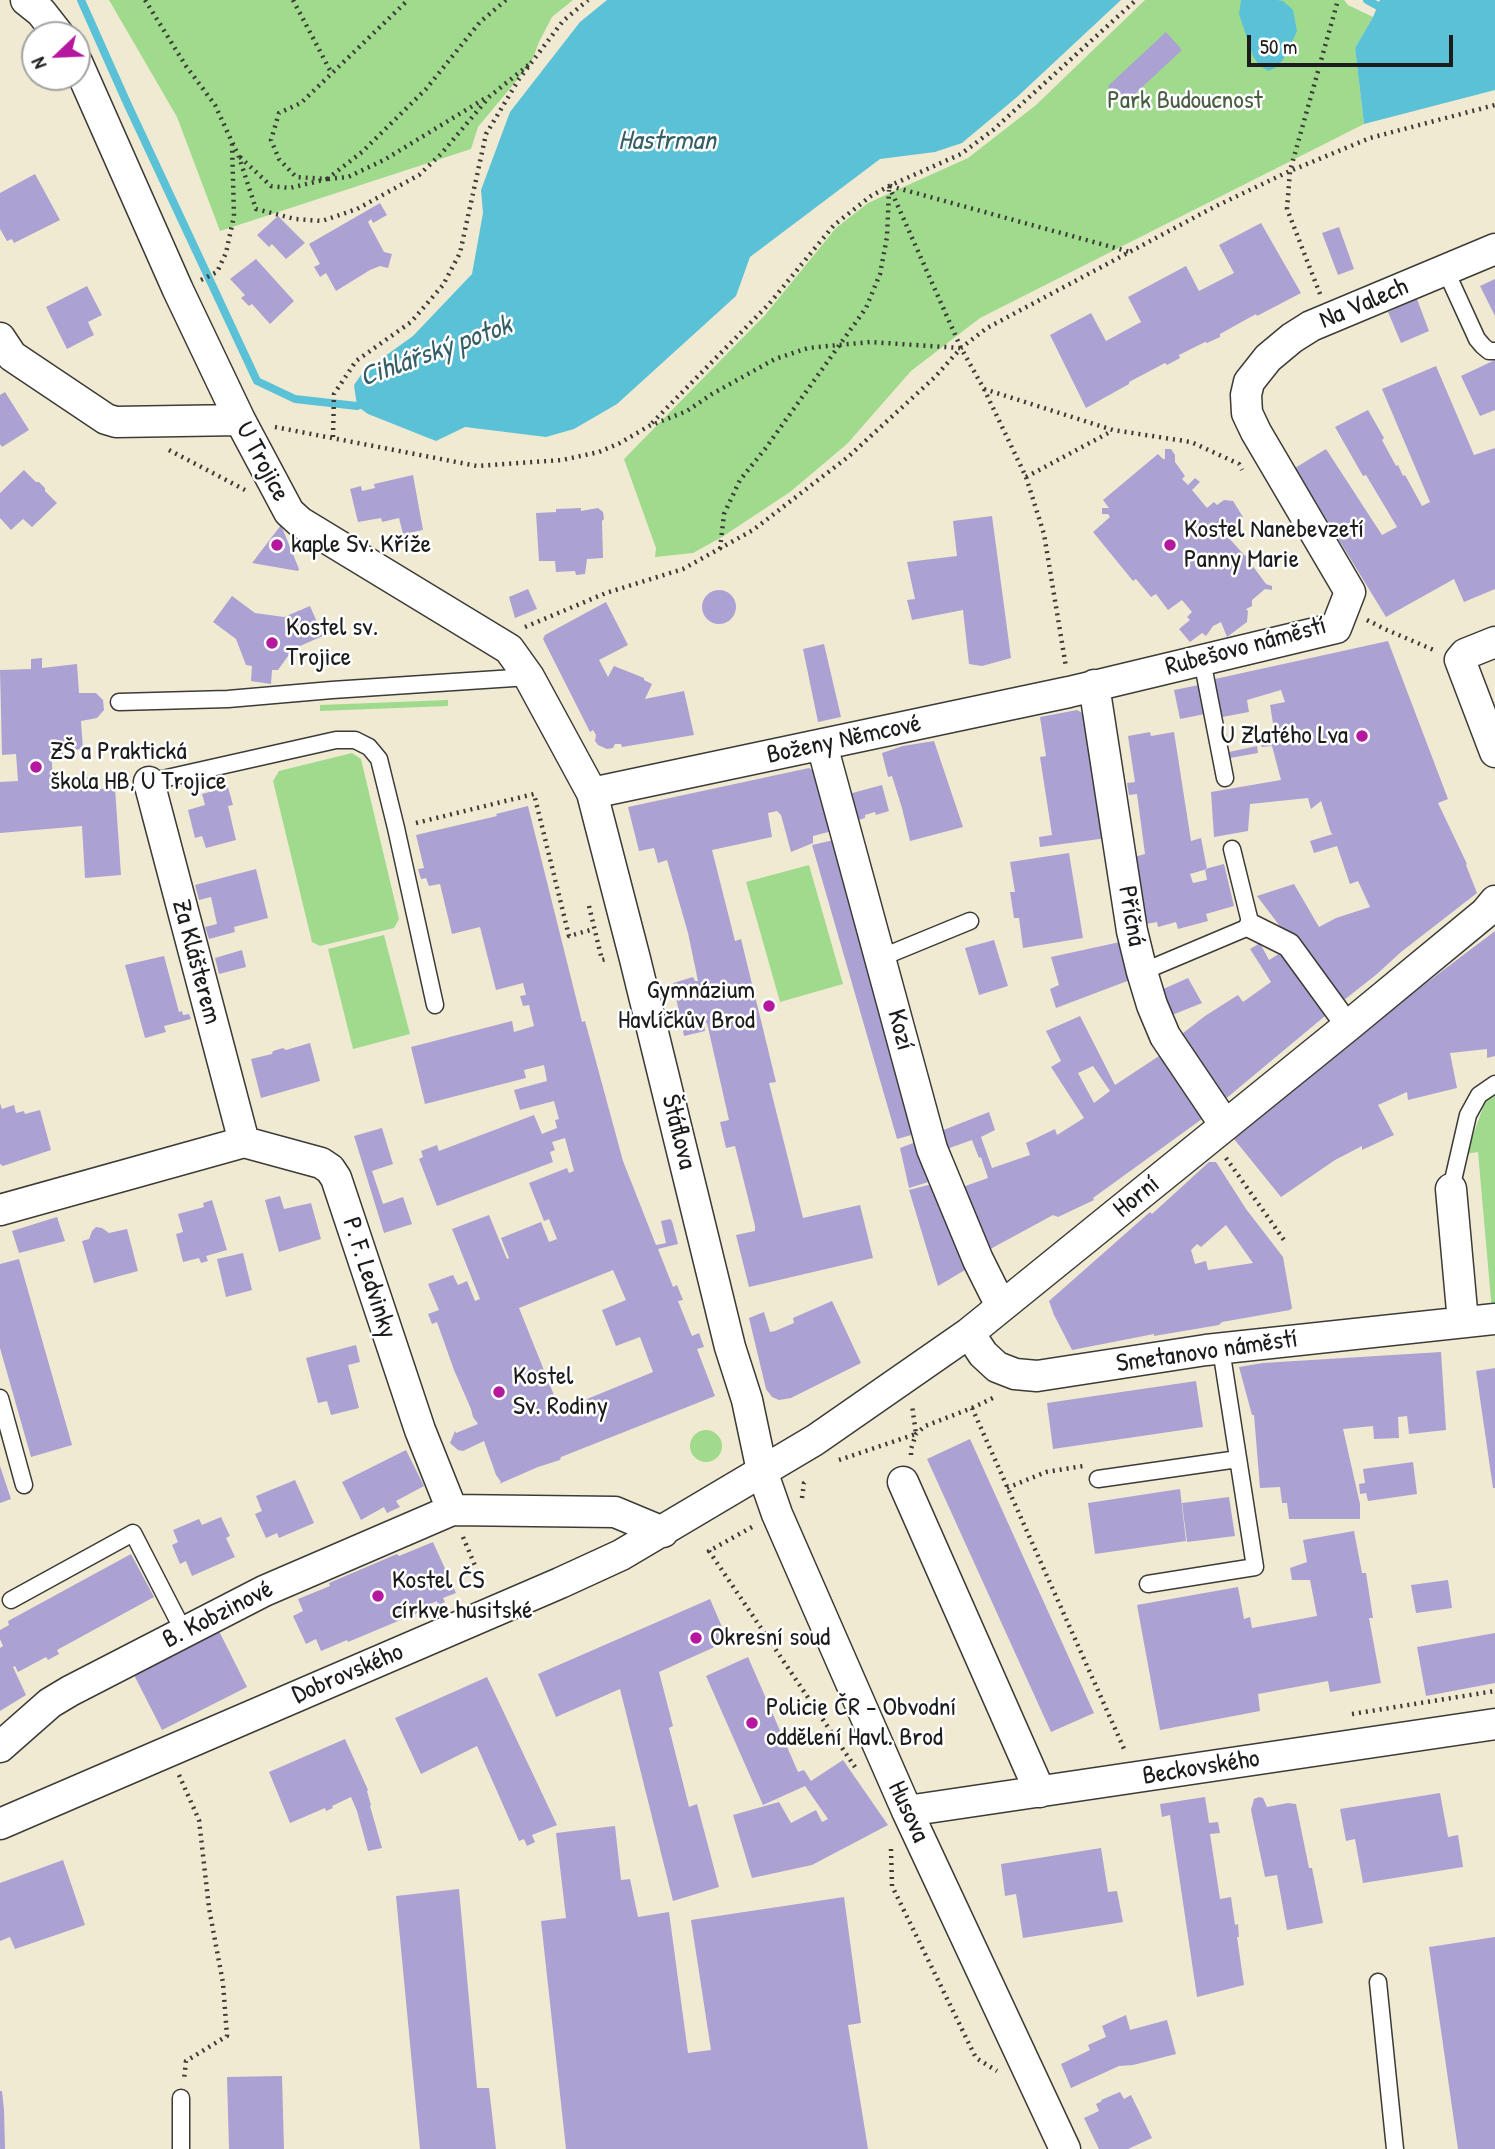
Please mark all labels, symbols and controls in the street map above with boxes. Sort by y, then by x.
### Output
north arrow [21,21,91,91]
scale bar [1250,21,1456,65]
text: 50 m [1260,32,1297,61]
text: N [25,54,52,73]
park label: Park Budoucnost [1107,85,1263,117]
water label: Hastrman [618,125,716,159]
street label: Na Valech [1315,271,1413,337]
water label: Cihlářský potok [356,309,516,395]
street label: U Trojice [228,417,296,507]
place label: Kostel Nanebevzetí Panny Marie [1184,514,1364,576]
place label: kaple Sv. Kříže [291,529,431,561]
marker: kaple Sv. Kříže [269,537,285,553]
marker: Kostel Nanebevzetí Panny Marie [1162,537,1178,553]
street label: Rubešovo náměstí [1162,611,1330,683]
place label: Kostel sv. Trojice [286,612,378,674]
marker: Kostel sv. Trojice [264,635,280,651]
street label: Boženy Němcové [764,708,924,772]
place label: U Zlatého Lva [1220,720,1348,752]
marker: U Zlatého Lva [1354,728,1370,744]
place label: ZŠ a Praktická škola HB, U Trojice [50,736,226,798]
marker: ZŠ a Praktická škola HB, U Trojice [28,759,44,775]
street label: Příčná [1110,884,1152,948]
street label: Za Klášterem [164,896,228,1028]
place label: Gymnázium Havlíčkův Brod [618,975,755,1036]
marker: Gymnázium Havlíčkův Brod [761,998,777,1014]
street label: Kozí [880,1006,920,1054]
street label: Štáflova [654,1092,702,1172]
street label: Horní [1108,1169,1166,1225]
street label: P. F. Ledvinky [335,1214,403,1342]
street label: Smetanovo náměstí [1114,1324,1300,1380]
place label: Kostel Sv. Rodiny [513,1361,608,1422]
marker: Kostel Sv. Rodiny [491,1384,507,1400]
place label: Kostel ČS církve husitské [392,1565,533,1626]
street label: B. Kobzinové [158,1574,278,1656]
marker: Kostel ČS církve husitské [370,1588,386,1604]
place label: Okresní soud [710,1622,830,1654]
marker: Okresní soud [688,1630,704,1646]
street label: Dobrovského [288,1637,408,1711]
place label: Policie ČR - Obvodní oddělení Havl. Brod [766,1692,956,1754]
marker: Policie ČR - Obvodní oddělení Havl. Brod [744,1715,760,1731]
street label: Beckovského [1140,1743,1262,1793]
street label: Husova [880,1777,936,1847]

